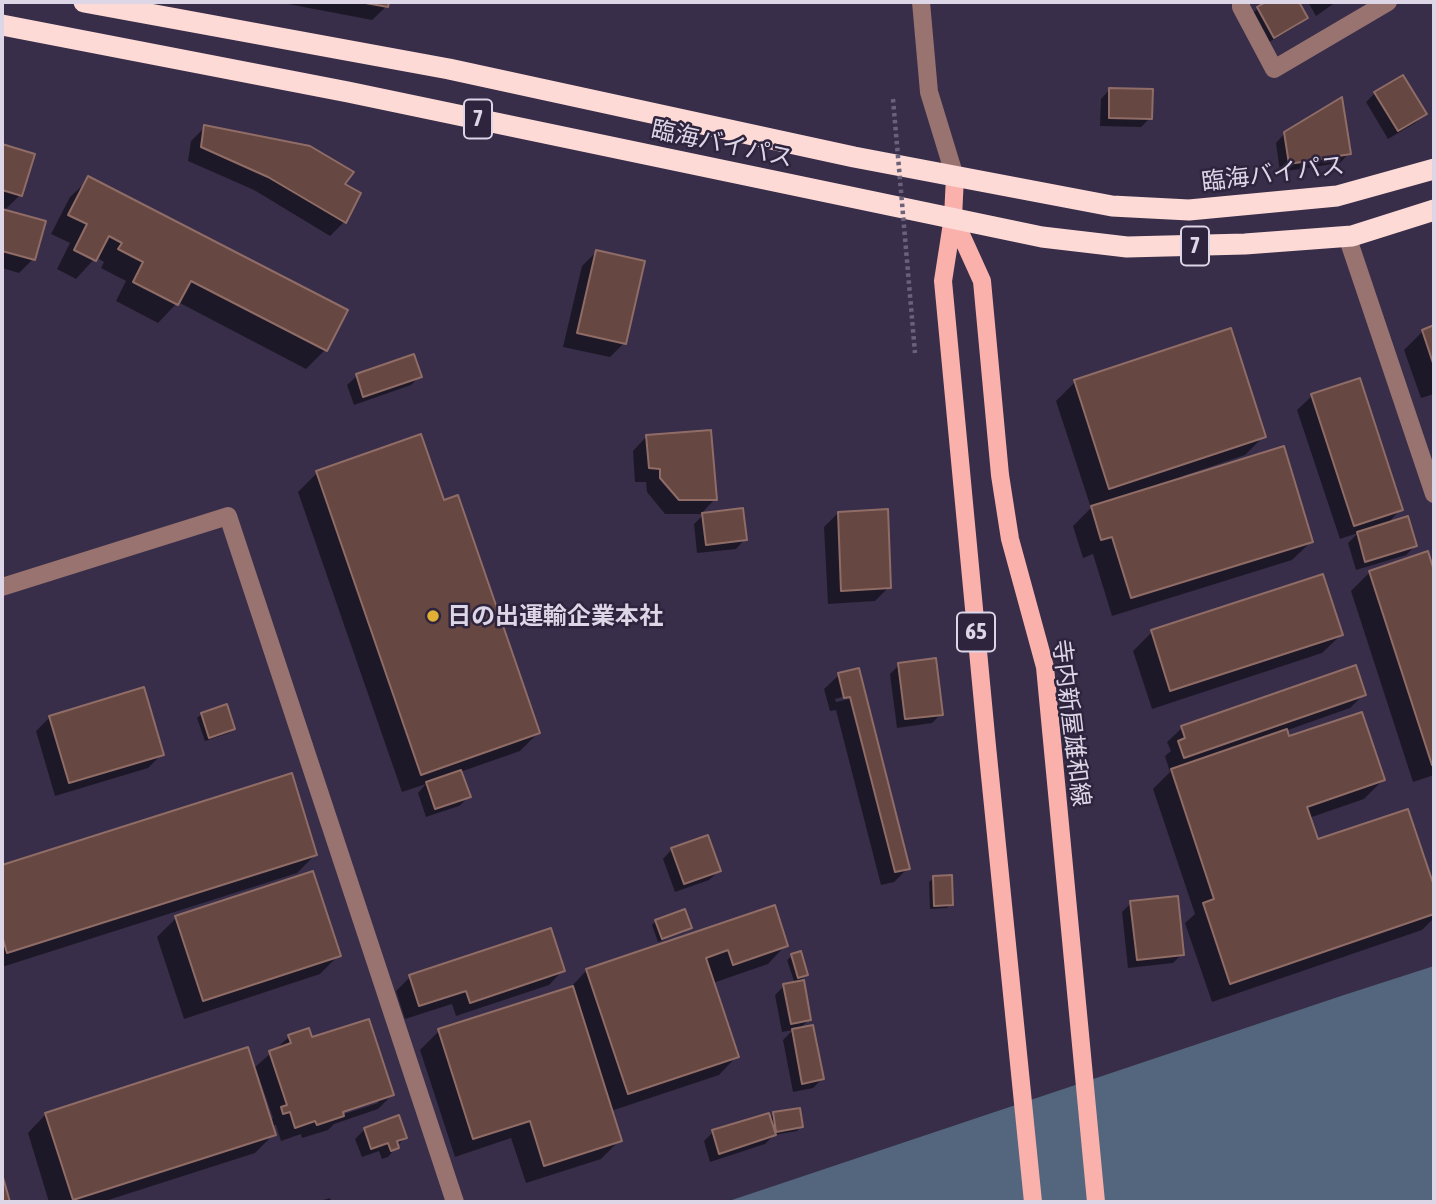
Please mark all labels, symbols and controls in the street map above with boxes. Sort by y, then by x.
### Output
road number: 7 [464,100,492,138]
street label: 臨海バイパス [649,115,795,173]
street label: 臨海バイパス [1200,151,1346,197]
road number: 7 [1181,227,1209,266]
place label: 日の出運輸企業本社 [447,602,663,630]
marker: 日の出運輸企業本社 [425,608,441,624]
road number: 65 [957,612,995,652]
street label: 寺内新屋雄和線 [1046,638,1096,808]

